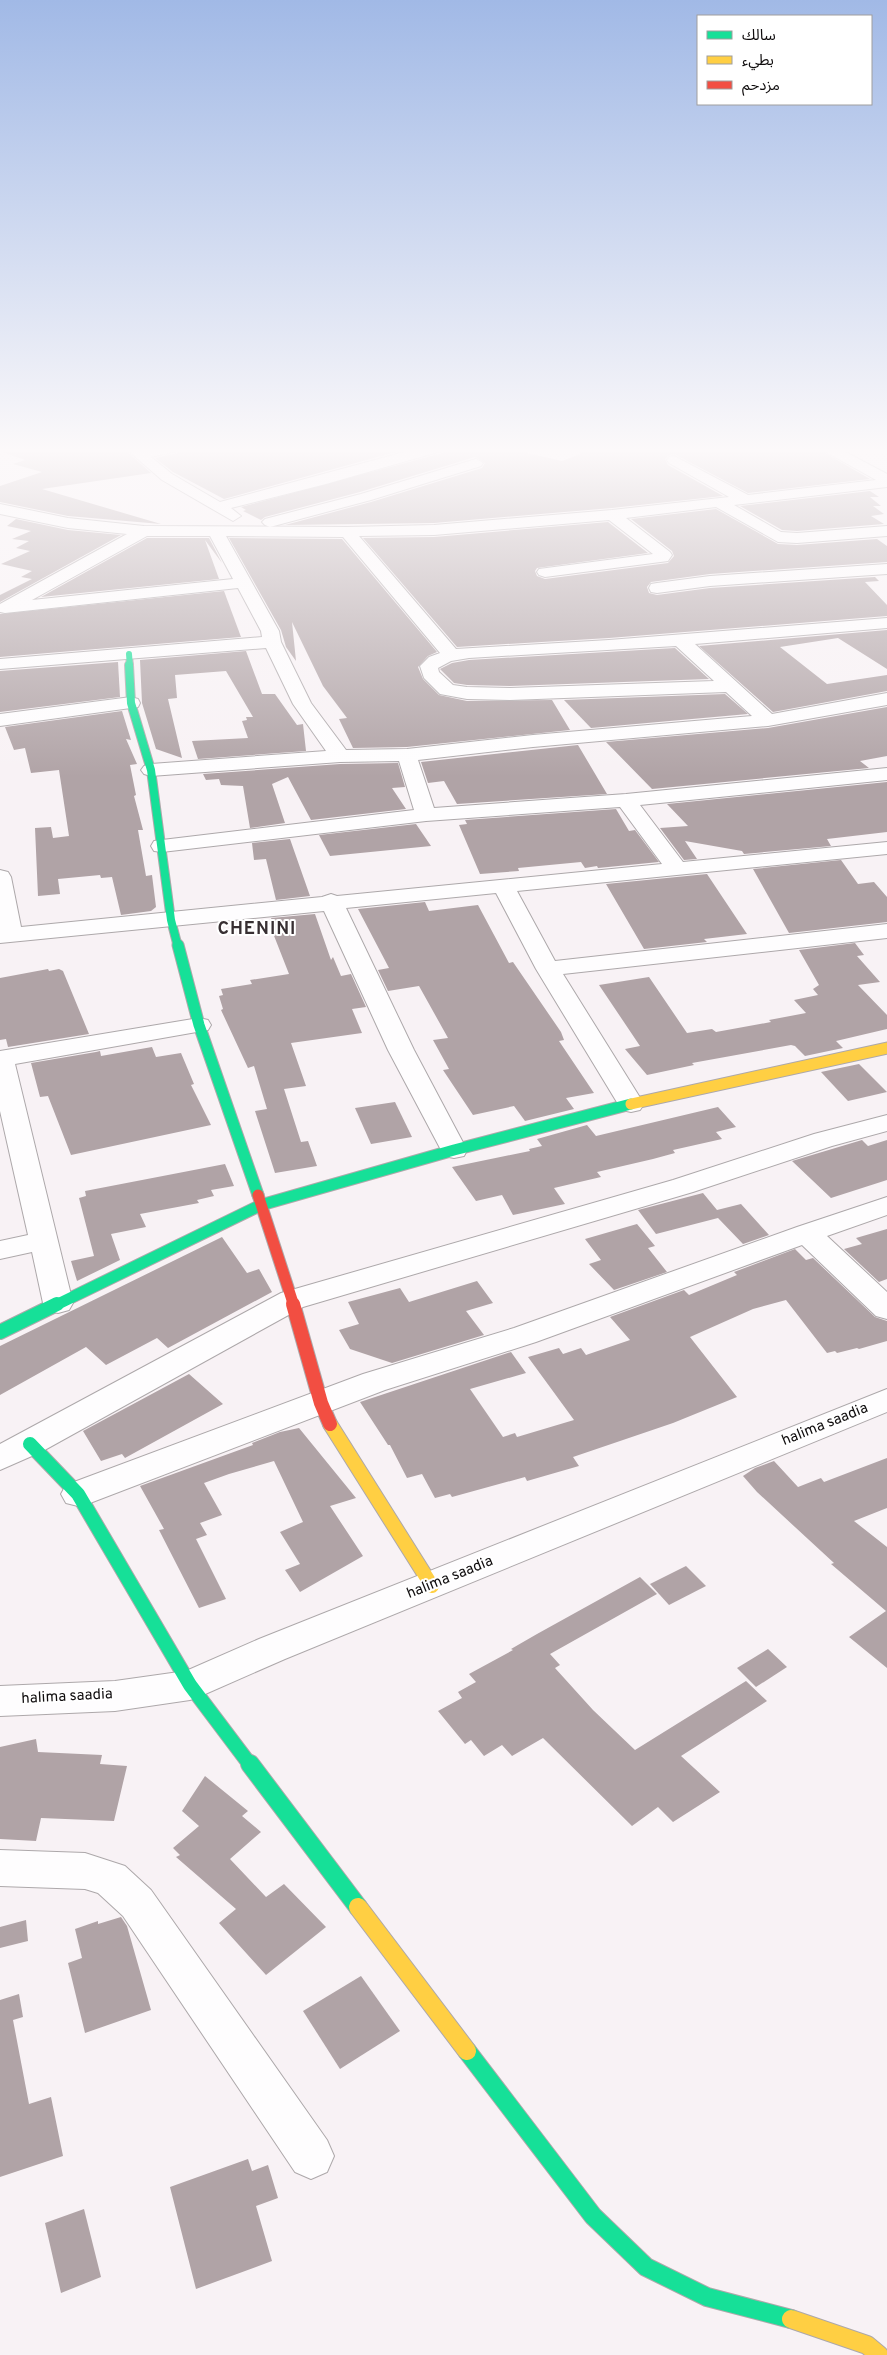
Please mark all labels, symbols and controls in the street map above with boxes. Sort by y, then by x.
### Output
legend [697,15,872,105]
text: سالك [742,27,776,46]
text: بطيء [742,52,774,71]
text: مزدحم [742,77,780,96]
district label: CHENINI [218,918,296,941]
street label: halima saadia [779,1399,871,1451]
street label: halima saadia [404,1552,496,1604]
street label: halima saadia [21,1685,113,1709]

